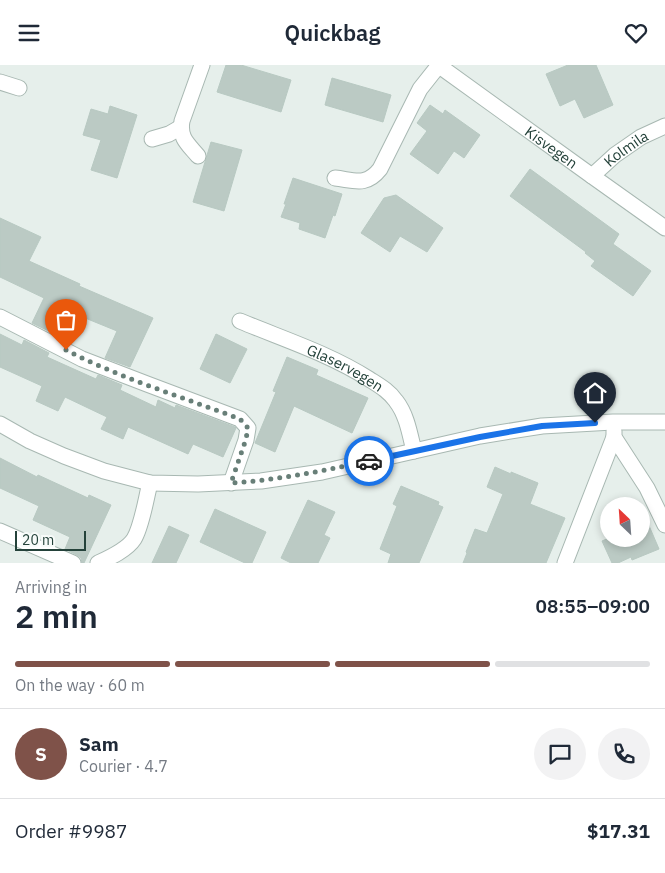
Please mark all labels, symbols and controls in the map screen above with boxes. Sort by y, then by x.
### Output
text: Quickbag [285,18,380,47]
icon: menu [15,19,43,47]
icon: heart [622,19,650,47]
street label: Kisvegen [521,121,582,172]
street label: Kolmila [599,126,651,170]
pin [45,299,87,350]
icon: bag [52,306,80,334]
street label: Glaservegen [304,339,387,395]
pin [574,372,616,423]
icon: home [581,379,609,407]
courier [344,436,394,486]
icon: car [355,447,383,475]
north arrow [600,497,650,547]
map controls [600,497,650,547]
scale bar [15,528,86,551]
text: 20 m [22,531,54,549]
text: Arriving in [15,577,87,597]
text: 08:55–09:00 [536,594,650,618]
text: 2 min [15,595,98,637]
text: On the way · 60 m [15,675,145,695]
button: chat [534,728,586,780]
button: phone [598,728,650,780]
text: Sam [79,732,119,756]
text: S [35,742,47,766]
text: Courier · 4.7 [79,756,168,776]
text: Order #9987 [15,819,127,843]
text: $17.31 [587,819,650,843]

